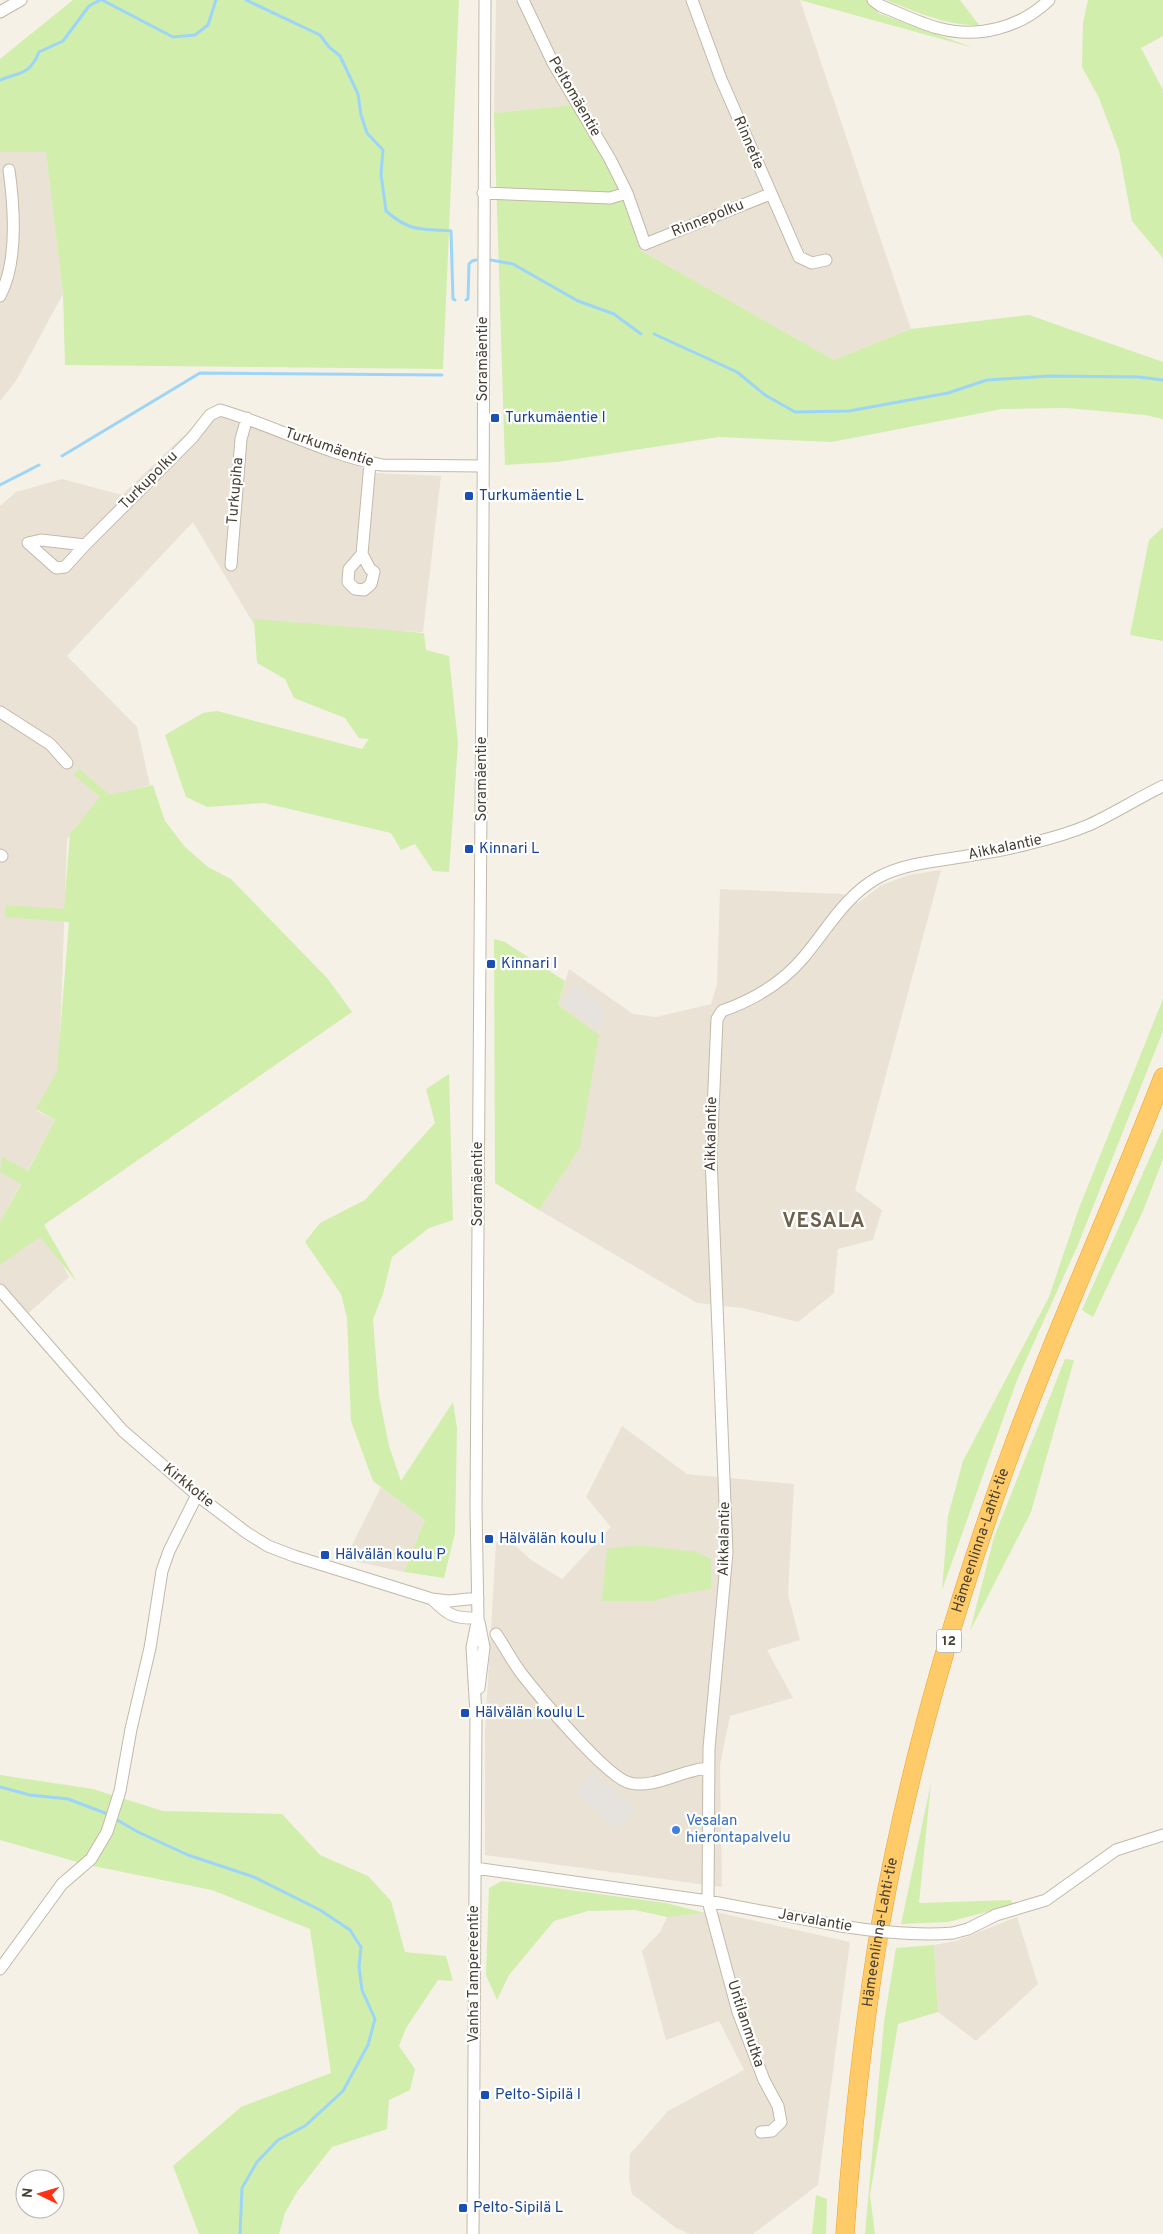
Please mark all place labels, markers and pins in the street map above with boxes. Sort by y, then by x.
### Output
place label: Turkumäentie I [505,409,606,428]
marker: Turkumäentie I [489,412,501,424]
place label: Turkumäentie L [479,487,584,506]
marker: Turkumäentie L [463,490,475,502]
place label: Kinnari L [479,840,539,859]
marker: Kinnari L [463,843,475,855]
place label: Kinnari I [501,955,557,974]
marker: Kinnari I [485,958,497,970]
place label: Hälvälän koulu I [499,1530,604,1549]
marker: Hälvälän koulu I [483,1533,495,1545]
place label: Hälvälän koulu P [335,1546,446,1565]
marker: Hälvälän koulu P [319,1549,331,1561]
place label: Hälvälän koulu L [475,1704,585,1723]
marker: Hälvälän koulu L [459,1707,471,1719]
place label: Vesalan hierontapalvelu [686,1812,791,1848]
marker: Vesalan hierontapalvelu [670,1824,682,1836]
place label: Pelto-Sipilä I [495,2086,581,2105]
marker: Pelto-Sipilä I [479,2089,491,2101]
place label: Pelto-Sipilä L [473,2199,563,2218]
marker: Pelto-Sipilä L [457,2202,469,2214]

